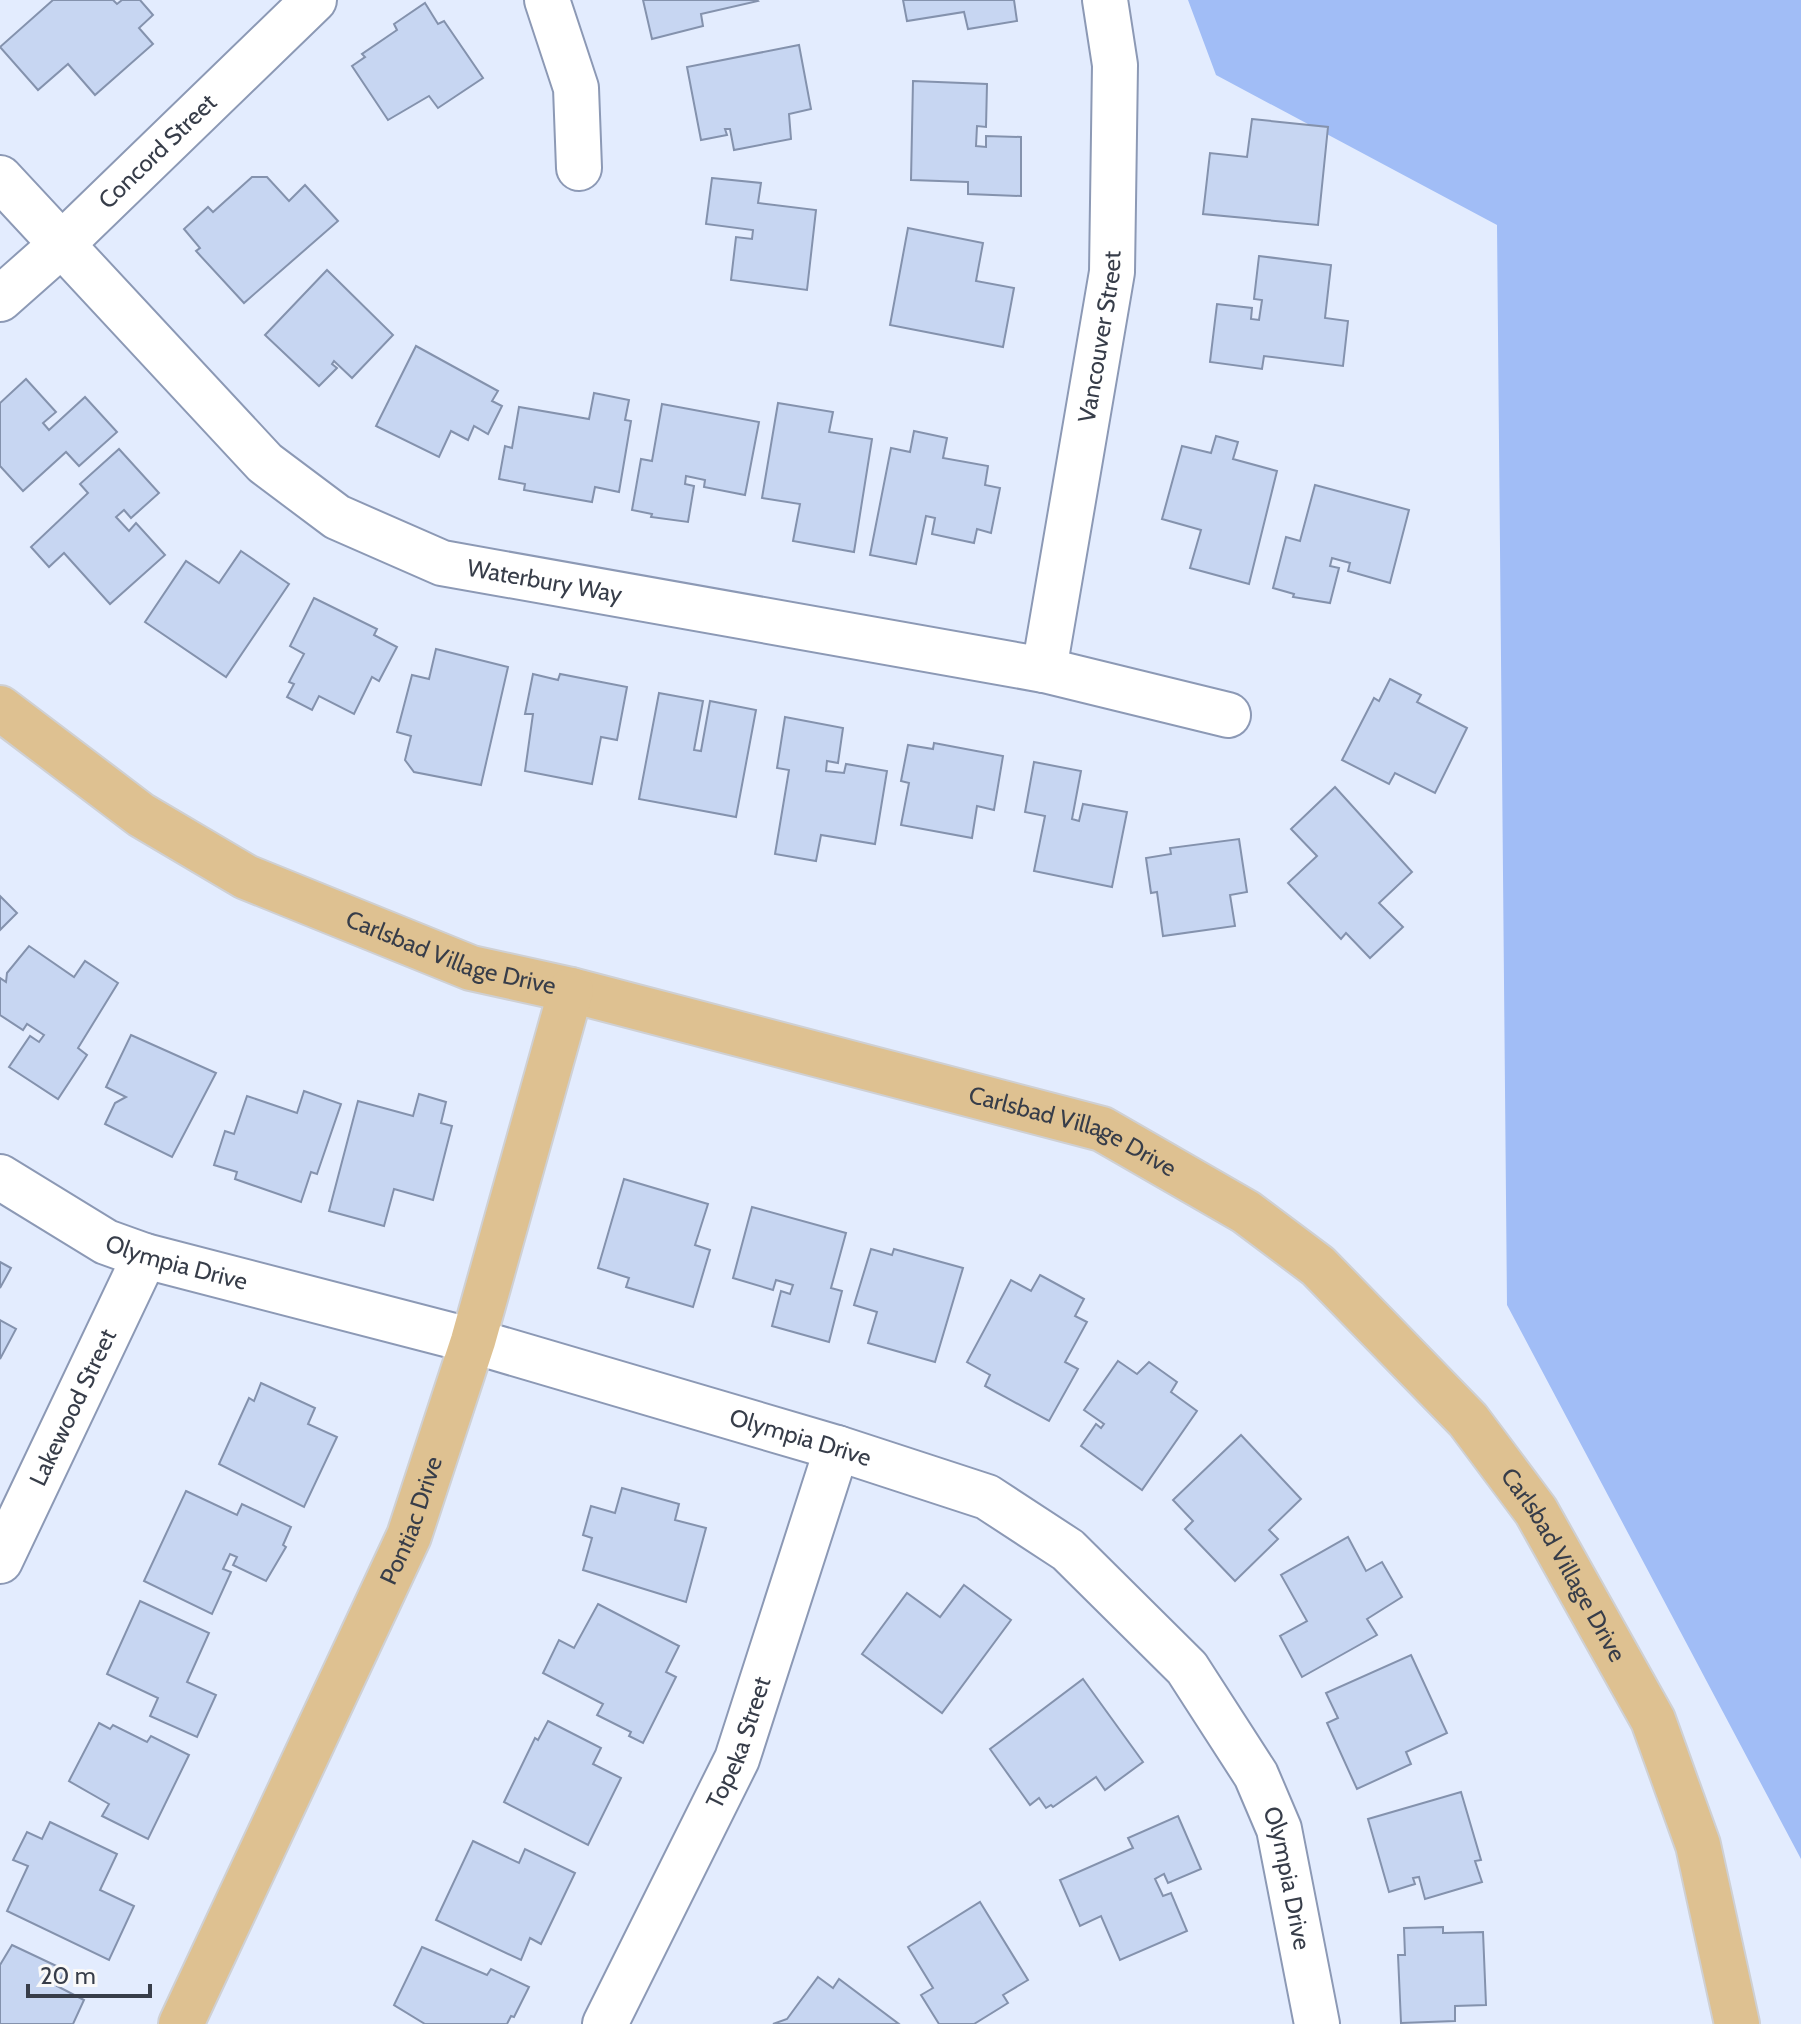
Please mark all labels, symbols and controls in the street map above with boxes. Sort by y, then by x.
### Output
street label: Concord Street [92,88,222,215]
street label: Vancouver Street [1072,251,1126,425]
street label: Waterbury Way [465,553,624,609]
street label: Carlsbad Village Drive [342,904,559,1000]
street label: Carlsbad Village Drive [966,1080,1182,1183]
street label: Olympia Drive [102,1228,251,1296]
street label: Lakewood Street [23,1324,122,1490]
street label: Olympia Drive [726,1402,875,1472]
street label: Pontiac Drive [373,1453,448,1589]
street label: Carlsbad Village Drive [1495,1462,1632,1667]
street label: Topeka Street [700,1673,776,1813]
street label: Olympia Drive [1257,1802,1317,1952]
scale bar [28,1948,150,1998]
text: 20 m [40,1961,96,1990]

